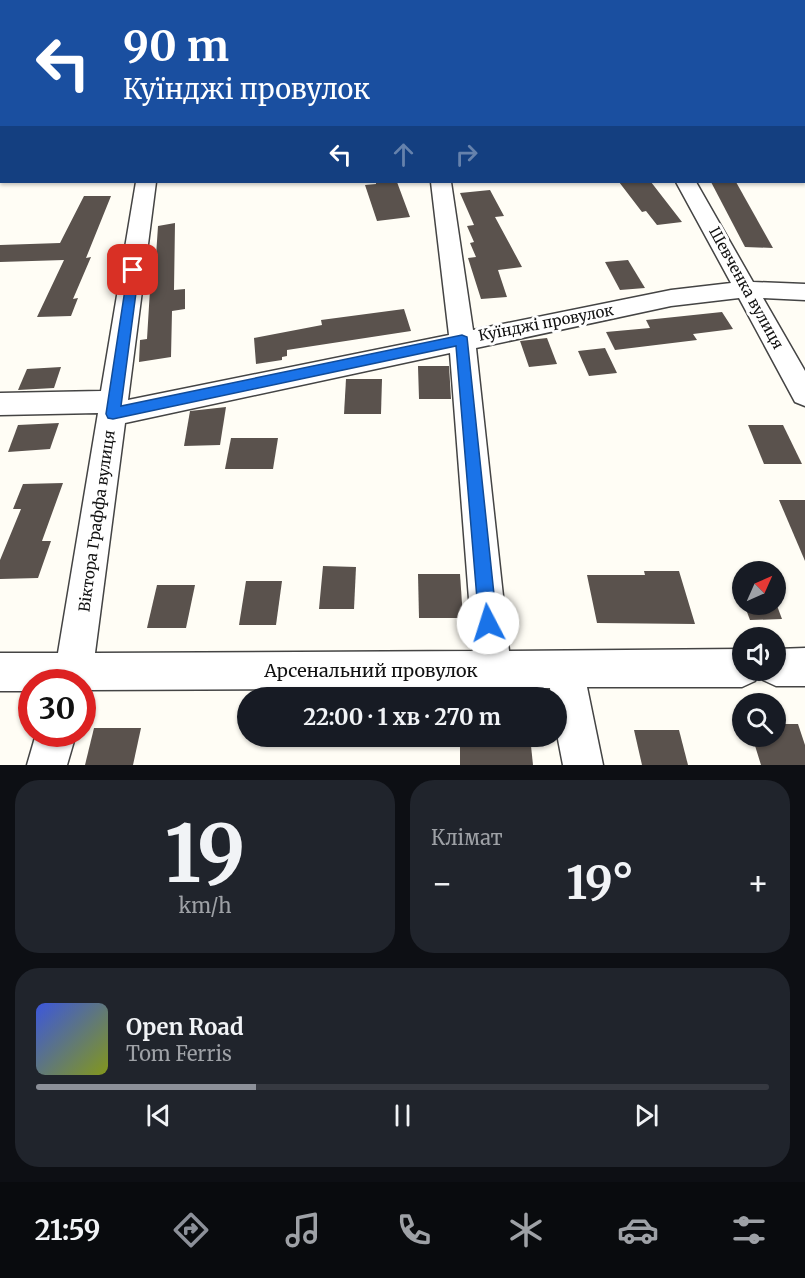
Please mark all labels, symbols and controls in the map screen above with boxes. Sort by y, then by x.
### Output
text: 90 m [123,20,229,72]
icon: left [24,24,102,102]
text: Куїнджі провулок [123,72,370,106]
icon: left [324,138,357,171]
icon: ahead [387,138,420,171]
icon: right [450,138,483,171]
street label: Шевченка вулиця [705,223,788,352]
pin [107,244,158,295]
icon: arrive [116,253,149,286]
street label: Куїнджі провулок [477,300,616,345]
street label: Віктора Граффа вулиця [74,429,119,613]
north arrow [732,561,786,615]
map controls [732,561,786,747]
position arrow [456,591,520,655]
button: sound [732,627,786,681]
street label: Арсенальний провулок [263,659,478,682]
speed limit sign: 30 [18,669,96,747]
button: search [732,693,786,747]
text: 22:00 · 1 хв · 270 m [303,703,501,731]
text: 19 [165,805,245,903]
text: Клімат [431,825,503,850]
text: 19° [566,855,634,911]
text: − [431,863,453,904]
text: + [747,863,769,904]
text: km/h [179,893,231,918]
text: Open Road [126,1013,244,1041]
text: Tom Ferris [126,1041,232,1066]
icon: previous [142,1099,175,1132]
icon: pause [386,1099,419,1132]
icon: next [630,1099,663,1132]
icon: directions [170,1209,212,1251]
icon: music [282,1209,324,1251]
icon: phone [393,1209,435,1251]
icon: climate [505,1209,547,1251]
icon: car [617,1209,659,1251]
icon: filters [728,1209,770,1251]
text: 21:59 [35,1213,100,1247]

